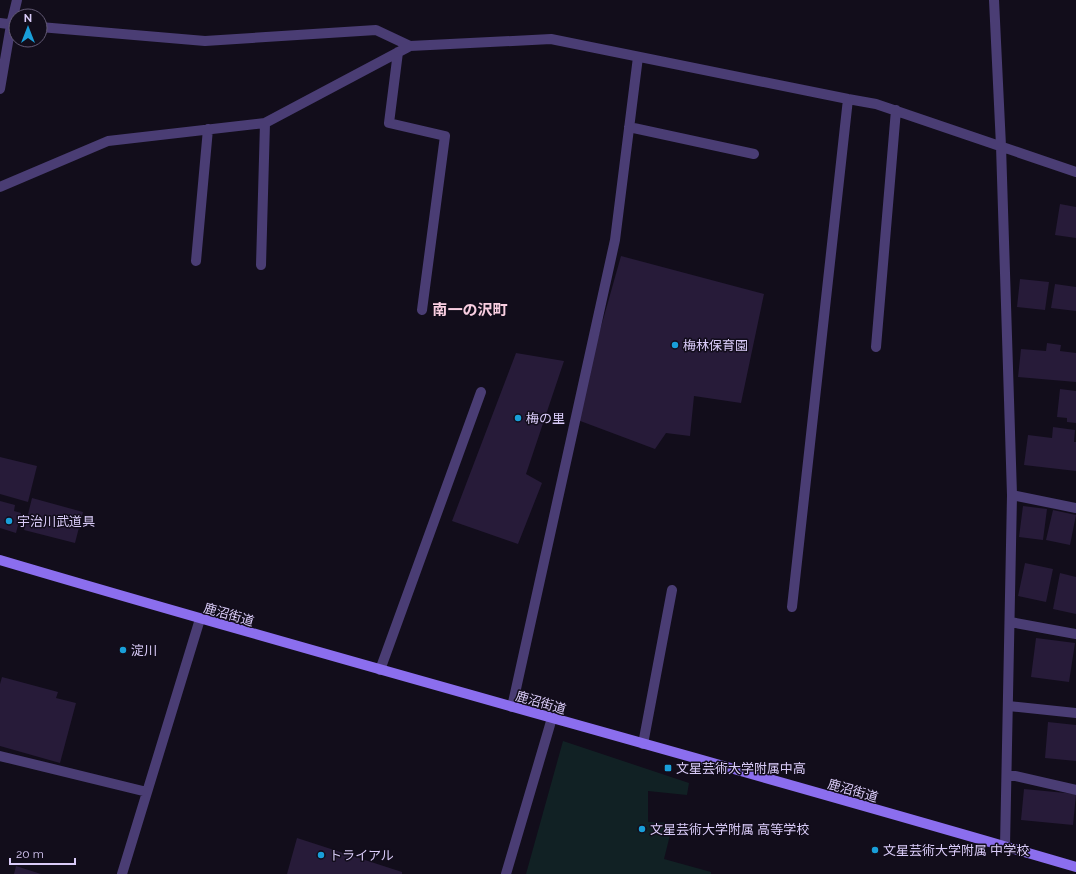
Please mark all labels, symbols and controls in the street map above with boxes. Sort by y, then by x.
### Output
north arrow [8,8,48,48]
text: N [24,12,32,25]
district label: 南一の沢町 [432,301,508,319]
place label: 梅林保育園 [683,338,748,353]
marker: 梅林保育園 [670,340,680,350]
place label: 梅の里 [526,411,565,426]
marker: 梅の里 [513,413,523,423]
place label: 宇治川武道具 [17,514,95,529]
marker: 宇治川武道具 [4,516,14,526]
street label: 鹿沼街道 [202,600,256,629]
place label: 淀川 [131,643,157,658]
marker: 淀川 [118,645,128,655]
street label: 鹿沼街道 [514,688,568,717]
place label: 文星芸術大学附属中高 [676,761,806,776]
marker: 文星芸術大学附属中高 [663,763,673,773]
street label: 鹿沼街道 [826,776,880,805]
place label: 文星芸術大学附属 高等学校 [650,822,809,837]
marker: 文星芸術大学附属 高等学校 [637,824,647,834]
scale bar [10,840,75,866]
place label: 文星芸術大学附属 中学校 [883,843,1029,858]
marker: 文星芸術大学附属 中学校 [870,845,880,855]
text: 20 m [16,847,44,861]
place label: トライアル [329,848,394,863]
marker: トライアル [316,850,326,860]

